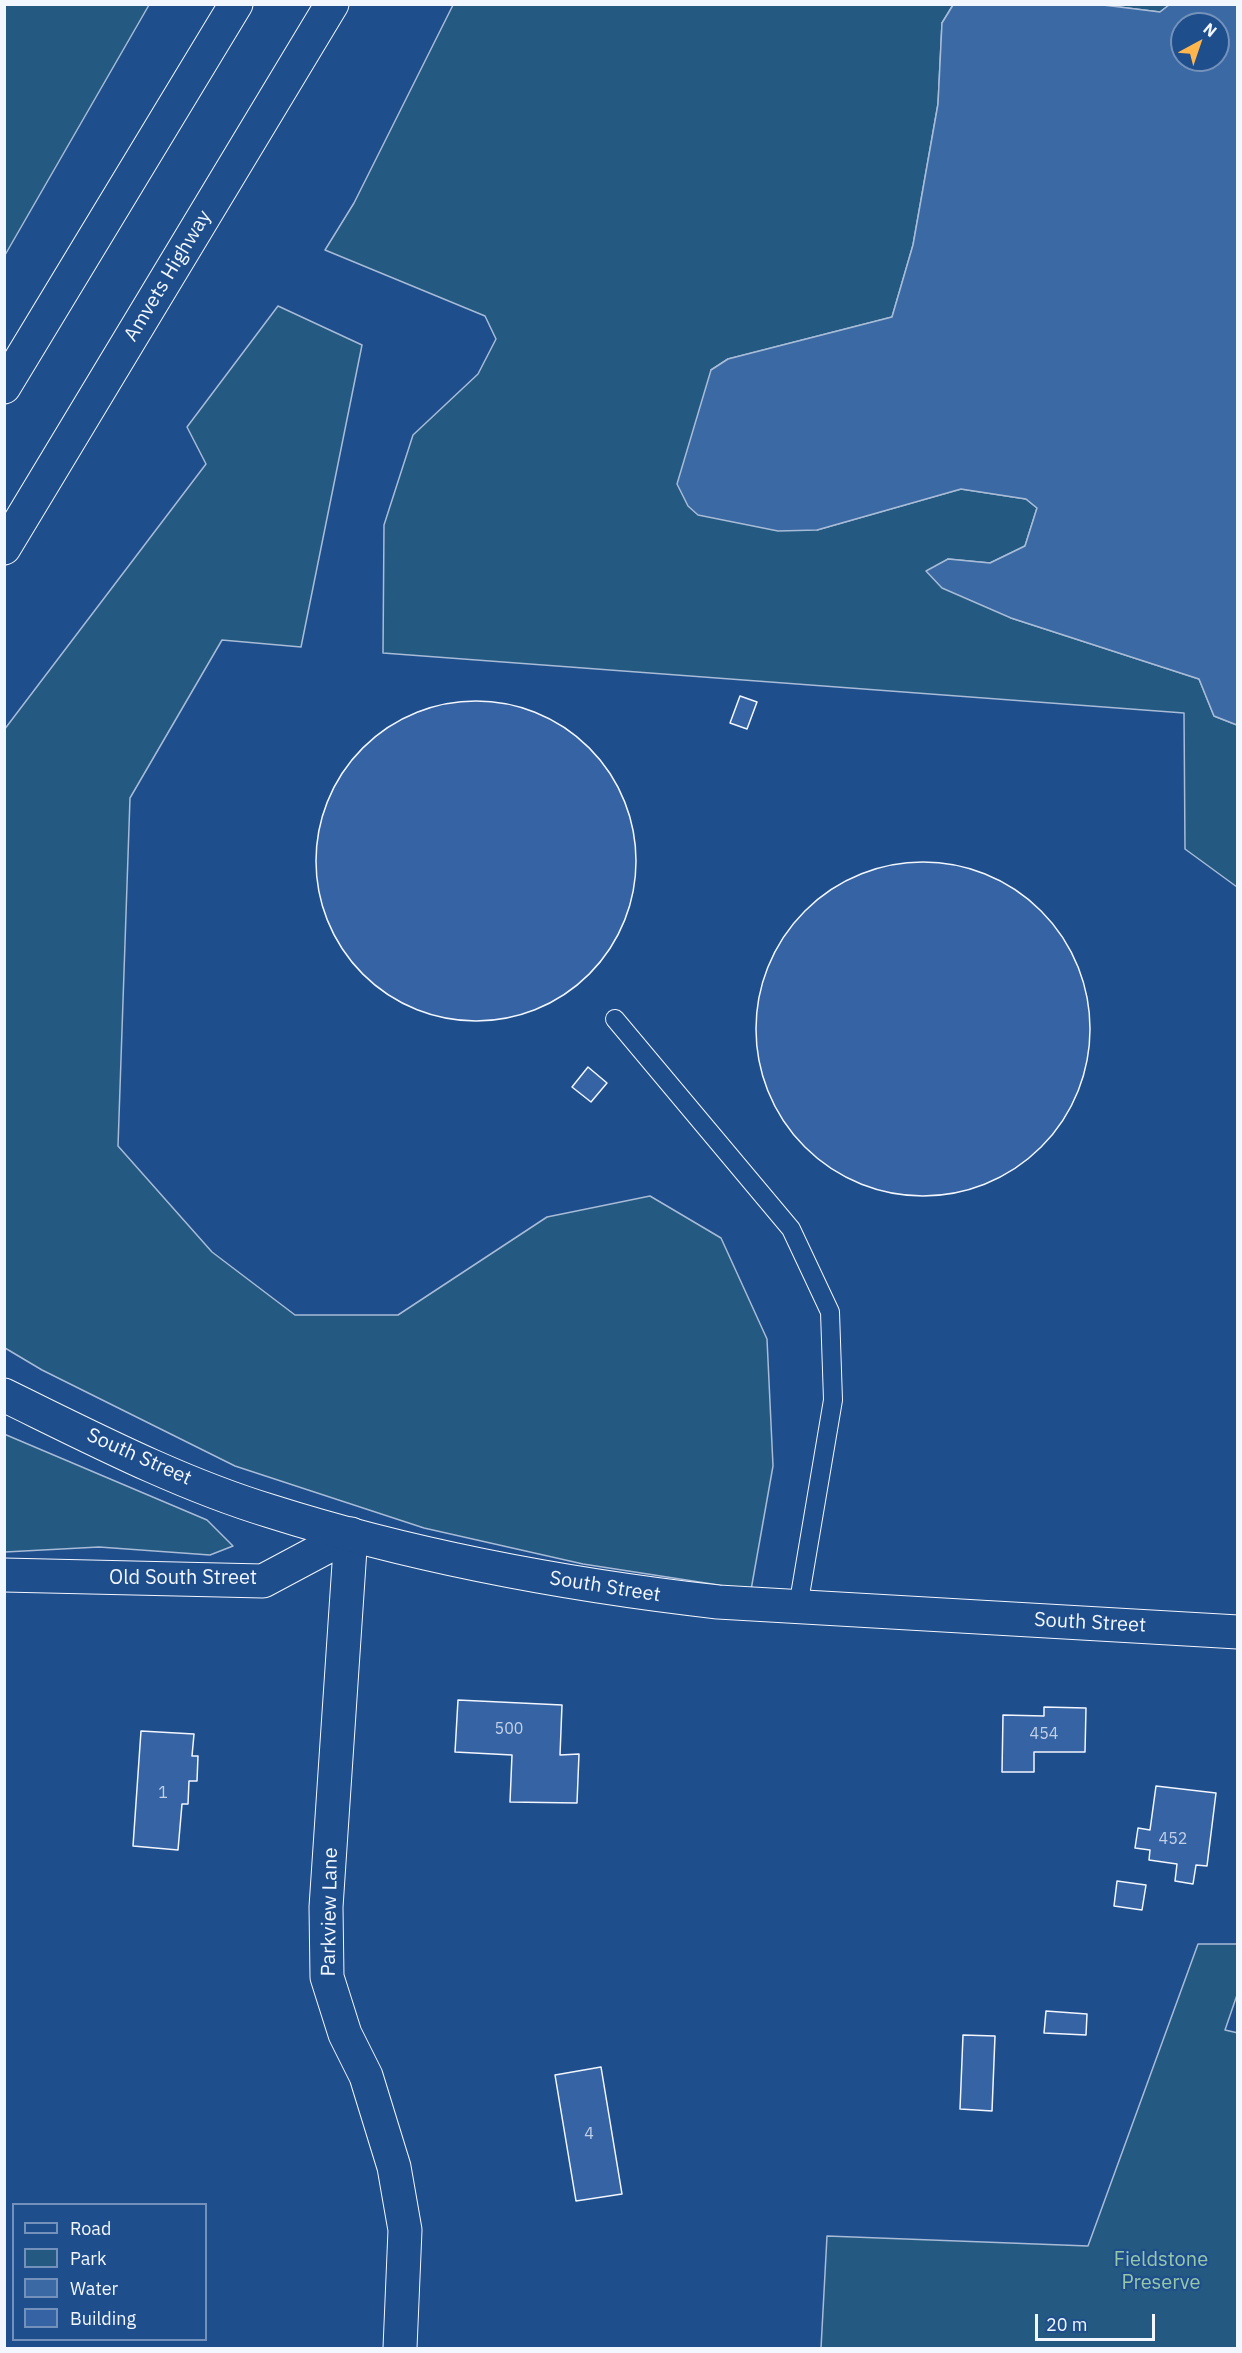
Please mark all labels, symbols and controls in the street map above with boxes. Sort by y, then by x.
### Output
north arrow [1170,12,1230,72]
text: N [1199,18,1221,41]
street label: Amvets Highway [119,206,217,346]
street label: South Street [83,1423,195,1491]
street label: Old South Street [109,1566,257,1590]
street label: South Street [548,1566,662,1608]
street label: South Street [1033,1608,1147,1638]
house number: 500 [495,1719,523,1739]
house number: 454 [1030,1724,1058,1744]
house number: 1 [158,1783,168,1803]
house number: 452 [1159,1829,1187,1849]
street label: Parkview Lane [317,1847,343,1977]
house number: 4 [584,2124,594,2144]
legend [12,2203,207,2341]
text: Road [70,2217,111,2240]
text: Park [70,2247,106,2270]
park label: Fieldstone Preserve [1114,2248,1208,2295]
text: Water [70,2277,118,2300]
scale bar [1038,2302,1158,2340]
text: Building [70,2307,136,2330]
text: 20 m [1046,2313,1088,2336]

